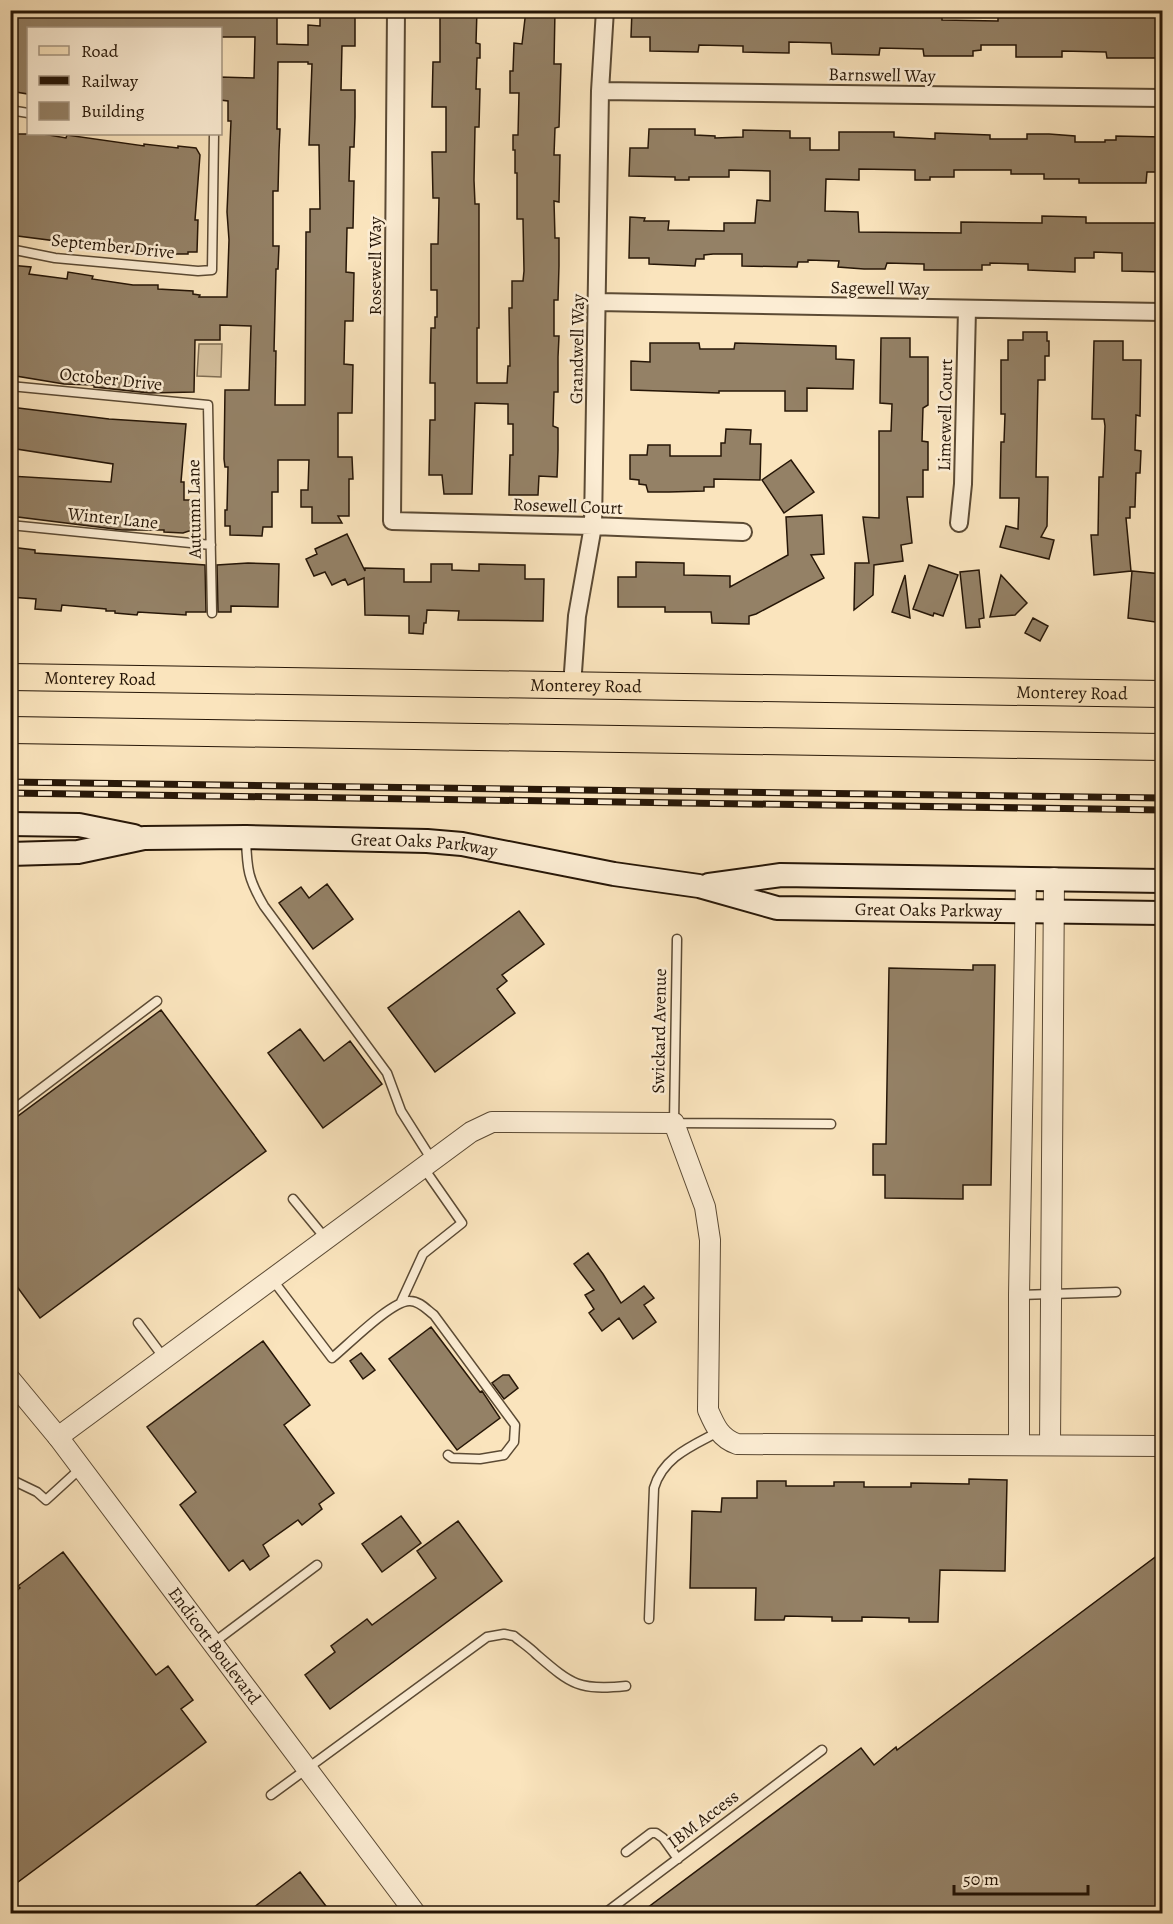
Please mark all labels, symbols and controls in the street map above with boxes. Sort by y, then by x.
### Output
legend [27,27,222,135]
text: Road [81,39,119,63]
street label: Barnswell Way [828,62,937,88]
text: Railway [81,69,139,93]
text: Building [81,99,145,123]
street label: Rosewell Way [363,216,387,315]
street label: September Drive [50,228,176,264]
street label: Sagewell Way [830,275,931,301]
street label: Grandwell Way [564,293,590,404]
street label: Limewell Court [932,358,958,471]
street label: October Drive [58,362,164,396]
street label: Autumn Lane [181,459,207,560]
street label: Rosewell Court [513,492,623,520]
street label: Winter Lane [66,501,159,535]
street label: Monterey Road [44,666,156,691]
street label: Monterey Road [530,673,642,698]
street label: Monterey Road [1016,680,1128,705]
street label: Great Oaks Parkway [351,827,501,863]
street label: Great Oaks Parkway [855,897,1003,923]
street label: Swickard Avenue [646,968,672,1094]
street label: Endicott Boulevard [163,1582,267,1709]
street label: IBM Access [662,1784,744,1854]
scale bar [954,1858,1088,1896]
text: 50 m [963,1867,999,1891]

